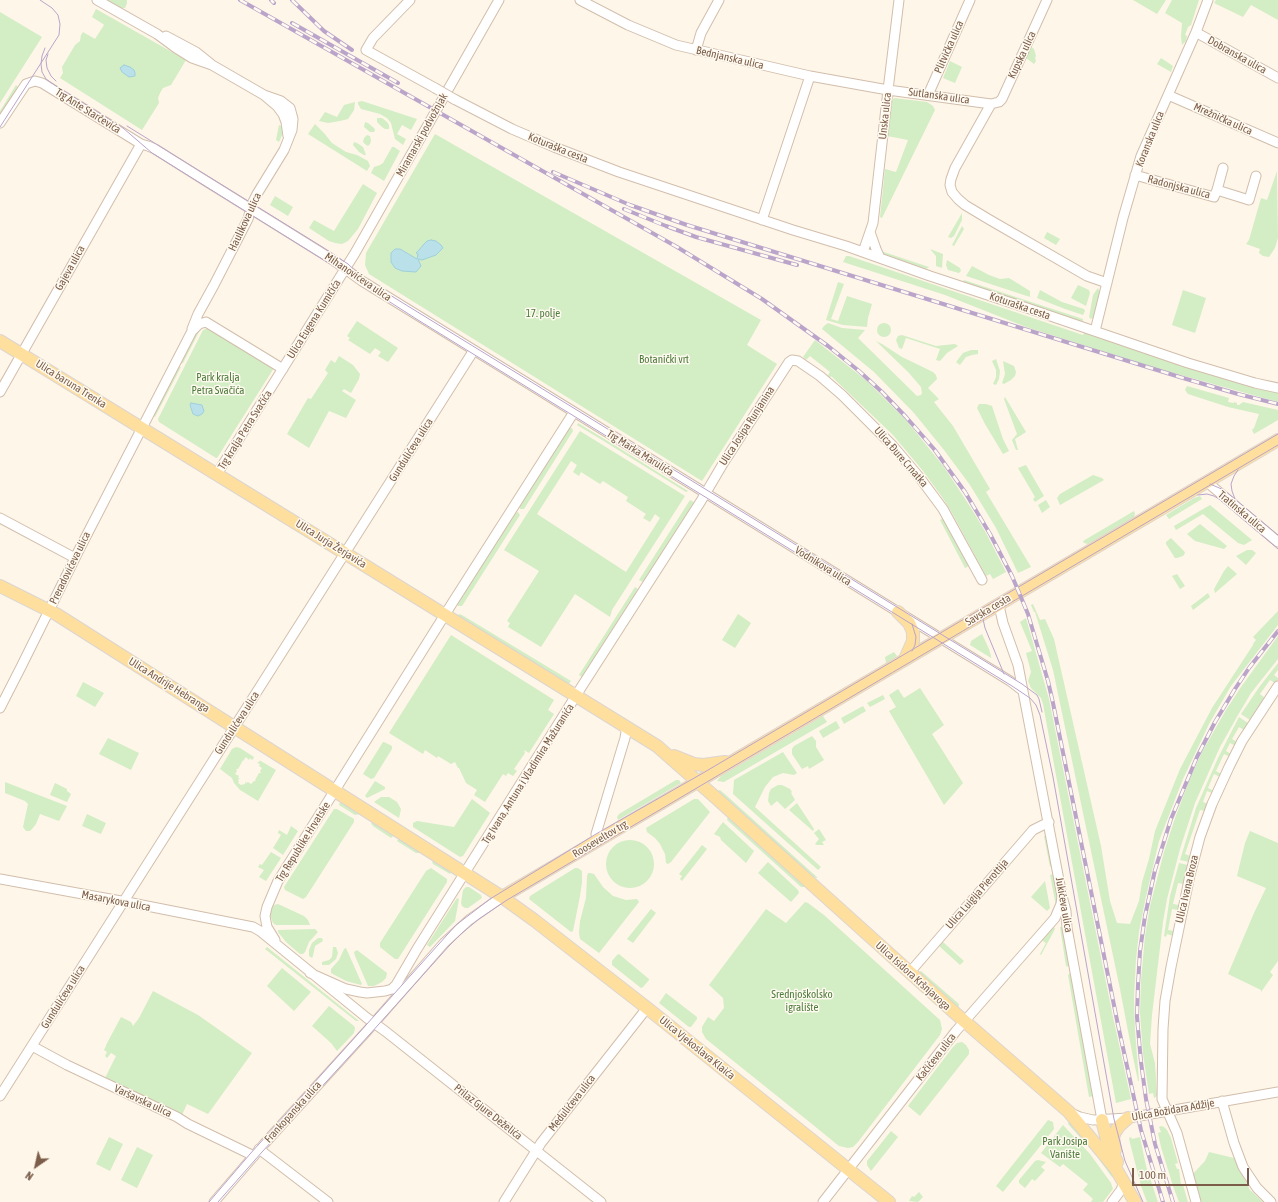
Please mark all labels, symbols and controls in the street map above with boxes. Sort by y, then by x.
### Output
street label: Plitvička ulica [931,18,967,76]
street label: Kupska ulica [1005,29,1039,81]
street label: Dobranska ulica [1205,33,1269,77]
street label: Bednjanska ulica [695,44,765,72]
street label: Sutlanska ulica [908,85,970,107]
street label: Trg Ante Starčevića [53,86,123,136]
street label: Miramarski podvožnjak [394,91,450,179]
street label: Unska ulica [876,92,894,140]
street label: Mrežnička ulica [1192,100,1254,138]
street label: Koranska ulica [1133,109,1167,169]
street label: Koturaška cesta [526,130,590,166]
street label: Radonjska ulica [1146,172,1212,202]
street label: Haulikova ulica [226,191,264,253]
street label: Gajeva ulica [52,243,88,293]
street label: Mihanovićeva ulica [322,250,394,304]
street label: Ulica Eugena Kumičića [284,277,344,361]
street label: Koturaška cesta [988,289,1052,323]
park label: 17. polje [526,307,560,321]
park label: Botanički vrt [639,353,689,367]
street label: Ulica baruna Trenka [33,357,109,411]
park label: Park kralja Petra Svačića [192,371,244,397]
street label: Ulica Josipa Runjanina [717,384,777,468]
street label: Trg kralja Petra Svačića [215,388,275,472]
street label: Gundulićeva ulica [386,416,436,484]
street label: Ulica Đure Crnatka [871,424,931,490]
street label: Trg Marka Marulića [604,427,676,479]
street label: Tratinska ulica [1215,488,1269,536]
street label: Ulica Jurja Žerjavića [293,517,369,571]
street label: Preradovićeva ulica [47,530,93,606]
street label: Vodnikova ulica [792,543,854,589]
street label: Savska cesta [963,591,1013,629]
street label: Ulica Andrije Hebranga [126,655,212,715]
street label: Gundulićeva ulica [212,689,262,757]
street label: Trg Ivana, Antuna i Vladimira Mažuranića [479,701,577,847]
street label: Trg Republike Hrvatske [273,800,333,884]
street label: Rooseveltov trg [570,817,630,861]
street label: Ulica Ivana Broza [1173,854,1201,924]
street label: Ulica Luigija Pierottija [943,856,1011,932]
street label: Jukićeva ulica [1053,876,1075,934]
street label: Masarykova ulica [80,888,152,914]
street label: Ulica Isidora Kršnjavoga [873,939,953,1013]
street label: Gundulićeva ulica [38,963,88,1031]
park label: Srednjoškolsko igralište [771,988,833,1014]
street label: Ulica Vjekoslava Klaića [657,1013,737,1083]
street label: Kačićeva ulica [913,1031,959,1083]
street label: Medulićeva ulica [546,1072,598,1134]
street label: Frankopanska ulica [262,1078,324,1146]
street label: Prilaz Gjure Deželića [451,1081,525,1143]
street label: Varšavska ulica [112,1082,174,1120]
street label: Ulica Božidara Adžije [1130,1096,1216,1124]
park label: Park Josipa Vanište [1042,1135,1088,1161]
north arrow [16,1146,56,1186]
scale bar [1134,1160,1251,1186]
text: 100 m [1139,1168,1166,1182]
text: N [23,1169,35,1183]

